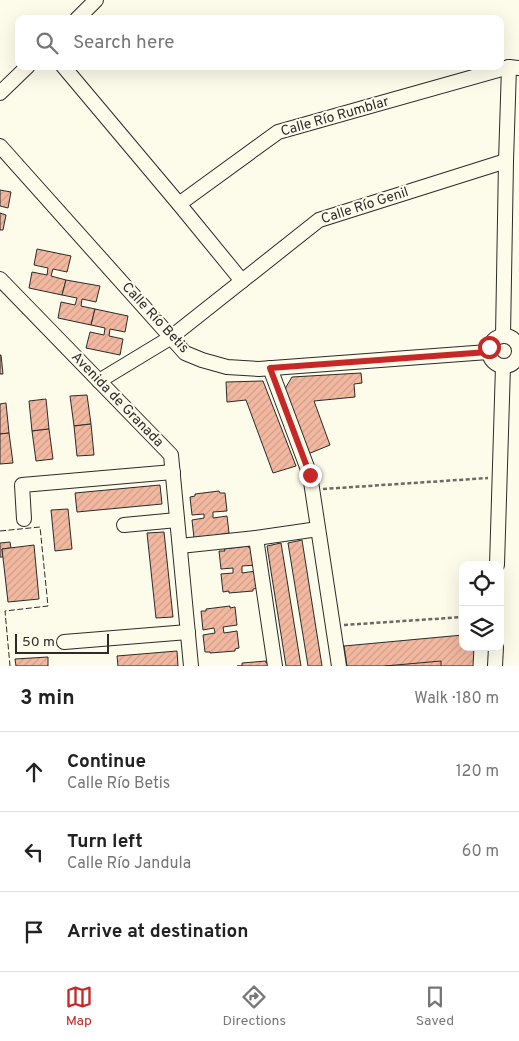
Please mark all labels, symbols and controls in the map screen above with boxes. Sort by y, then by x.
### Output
search box [15,15,504,70]
icon: search [33,29,61,57]
text: Search here [73,31,175,55]
street label: Calle Río Rumblar [279,93,392,141]
street label: Calle Río Genil [319,184,411,228]
street label: Calle Río Betis [118,279,192,357]
route start [478,336,501,359]
street label: Avenida de Granada [67,349,167,451]
route end [299,464,322,487]
map controls [459,561,504,651]
button: locate [459,561,504,606]
button: layers [459,606,504,651]
scale bar [15,631,109,654]
text: 50 m [22,634,55,651]
text: 3 min [20,685,75,712]
text: Walk · 180 m [414,689,499,709]
text: Continue [67,750,146,774]
icon: ahead [20,758,48,786]
text: 120 m [456,762,499,782]
text: Calle Río Betis [67,774,170,794]
text: Turn left [67,830,143,854]
icon: left [20,838,48,866]
text: 60 m [462,842,499,862]
text: Calle Río Jandula [67,854,191,874]
icon: arrive [20,918,48,946]
text: Arrive at destination [67,920,248,944]
tab: Map [65,983,93,1030]
tab: Directions [222,983,286,1030]
tab: Saved [416,983,454,1030]

